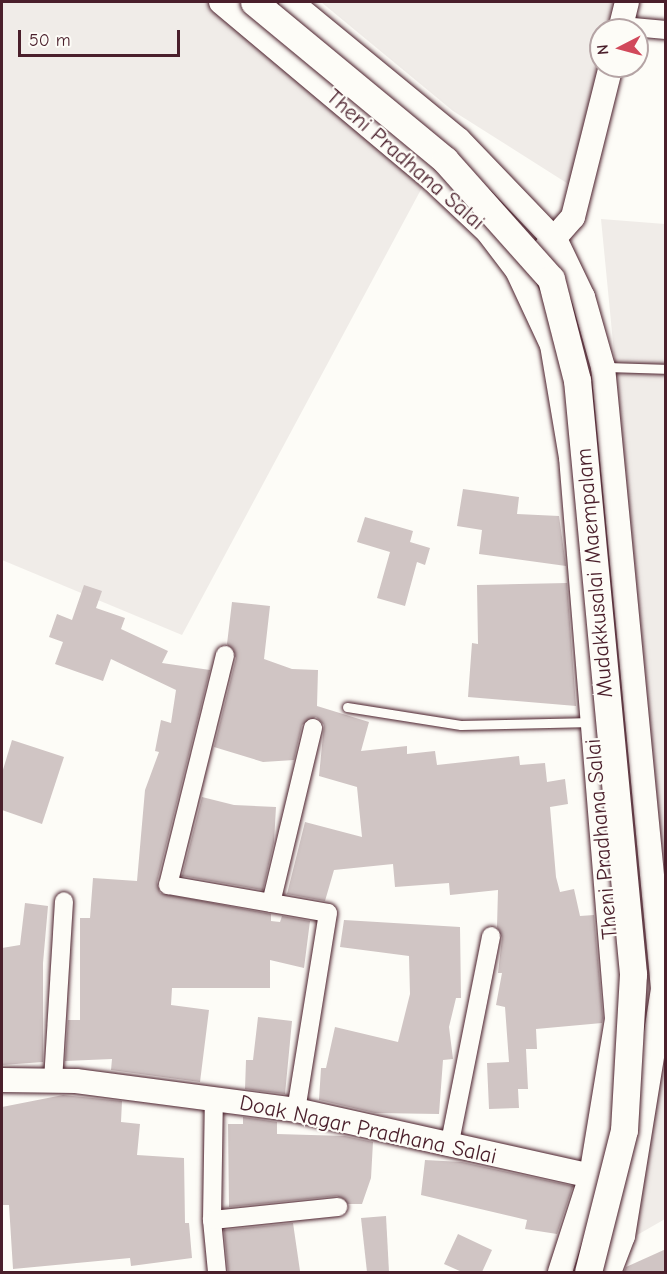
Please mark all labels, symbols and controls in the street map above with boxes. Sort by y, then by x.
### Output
scale bar [21,18,183,56]
north arrow [589,18,649,78]
text: 50 m [29,30,71,51]
text: N [594,44,613,56]
street label: Theni Pradhana Salai [320,84,490,236]
street label: Mudakkusalai Maempalam [571,447,619,699]
street label: Theni Pradhana Salai [580,738,624,940]
street label: Doak Nagar Pradhana Salai [237,1090,499,1170]

